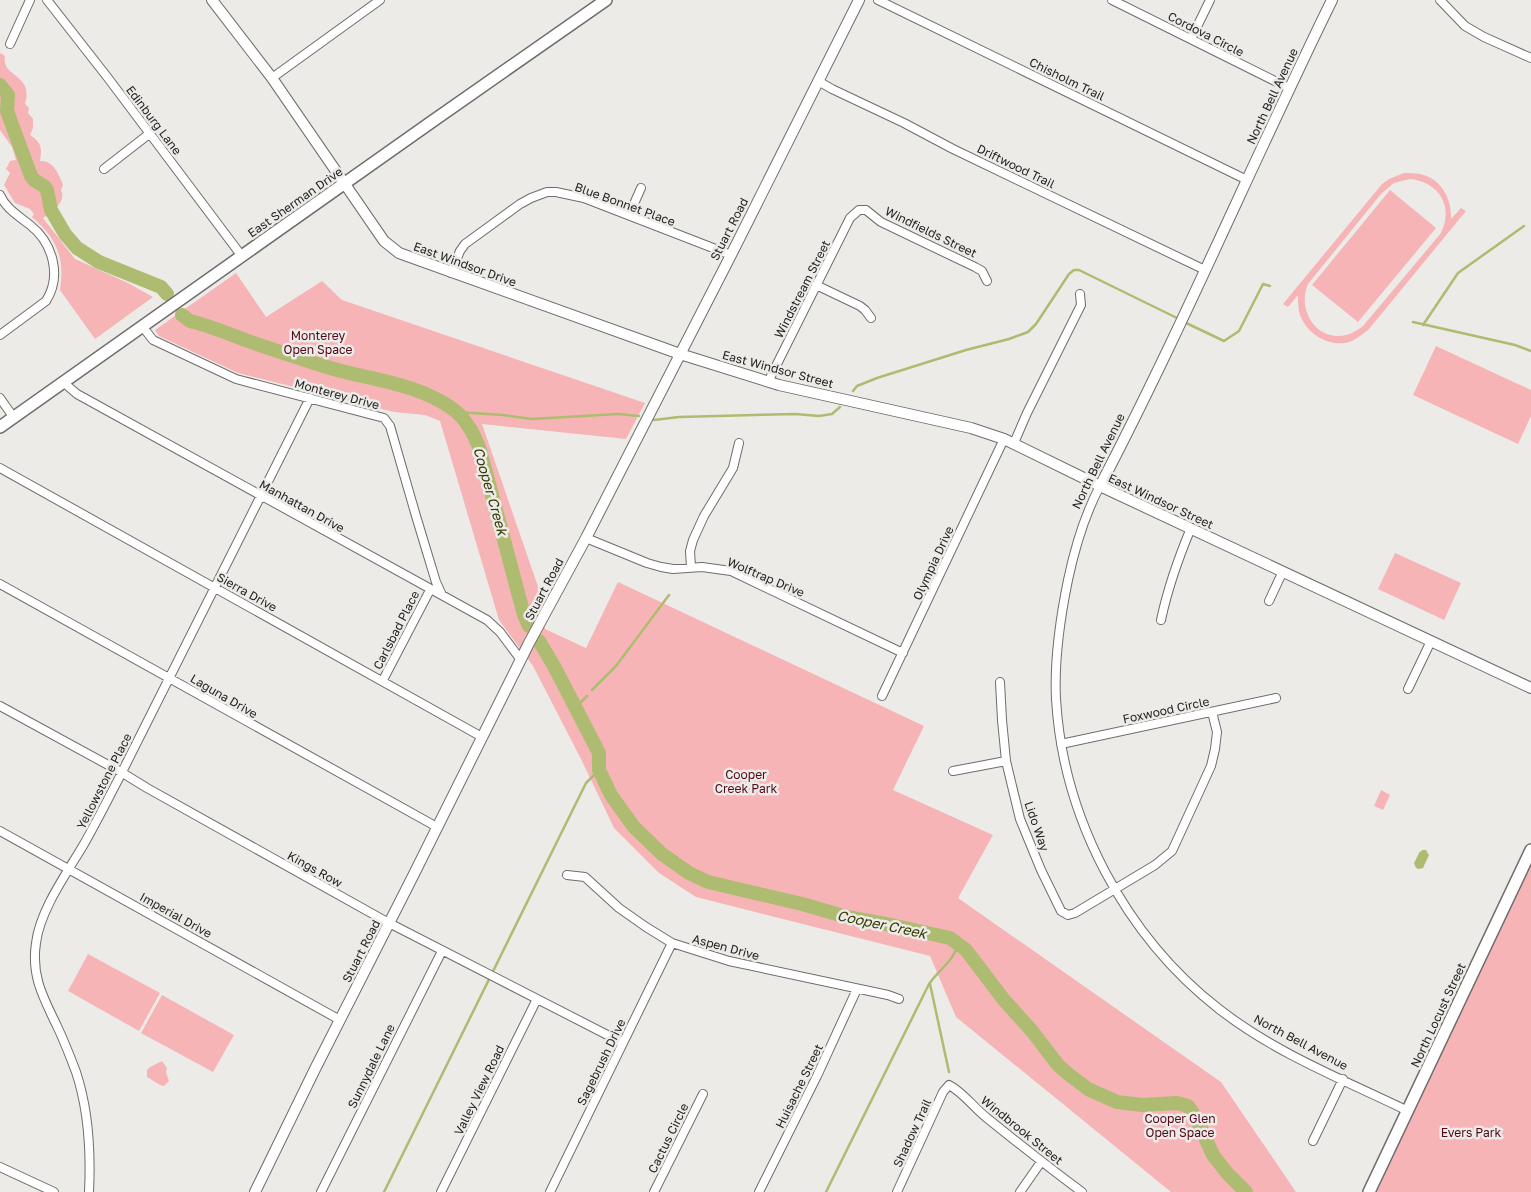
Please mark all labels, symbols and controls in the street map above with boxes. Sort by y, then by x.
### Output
street label: Cordova Circle [1165,8,1247,60]
street label: North Bell Avenue [1243,45,1301,147]
street label: Chisholm Trail [1027,54,1107,104]
street label: Edinburg Lane [123,82,185,158]
street label: Driftwood Trail [975,141,1058,191]
street label: East Sherman Drive [245,164,345,240]
street label: Blue Bonnet Place [573,179,677,229]
street label: Stuart Road [707,195,751,263]
street label: Windfields Street [883,203,979,261]
street label: Windstream Street [771,237,833,341]
street label: East Windsor Drive [411,238,519,290]
park label: Monterey Open Space [284,328,353,357]
street label: East Windsor Street [721,347,835,391]
street label: Monterey Drive [293,375,381,413]
street label: North Bell Avenue [1068,411,1128,511]
water label: Cooper Creek [470,445,512,539]
street label: East Windsor Street [1106,470,1216,532]
street label: Manhattan Drive [257,476,347,536]
street label: Olympia Drive [909,524,957,602]
street label: Wolftrap Drive [725,554,807,600]
street label: Stuart Road [521,555,567,623]
street label: Sierra Drive [214,569,280,615]
street label: Carlsbad Place [370,588,422,672]
street label: Laguna Drive [188,671,260,721]
street label: Foxwood Circle [1121,693,1211,727]
street label: Yellowstone Place [73,730,135,832]
park label: Cooper Creek Park [715,767,777,796]
street label: Lido Way [1021,799,1053,853]
street label: Kings Row [285,848,345,890]
street label: Imperial Drive [137,889,215,941]
water label: Cooper Creek [836,906,930,942]
street label: Stuart Road [339,917,383,985]
street label: Aspen Drive [691,931,761,963]
street label: North Locust Street [1407,960,1469,1070]
street label: North Bell Avenue [1251,1011,1351,1073]
street label: Sagebrush Drive [574,1016,628,1108]
street label: Sunnydale Lane [344,1021,398,1111]
street label: Huisache Street [772,1041,826,1131]
street label: Valley View Road [451,1043,507,1137]
street label: Windbrook Street [978,1092,1066,1168]
street label: Shadow Trail [890,1096,934,1170]
street label: Cactus Circle [645,1100,691,1175]
park label: Cooper Glen Open Space [1144,1111,1216,1140]
park label: Evers Park [1441,1125,1502,1140]

